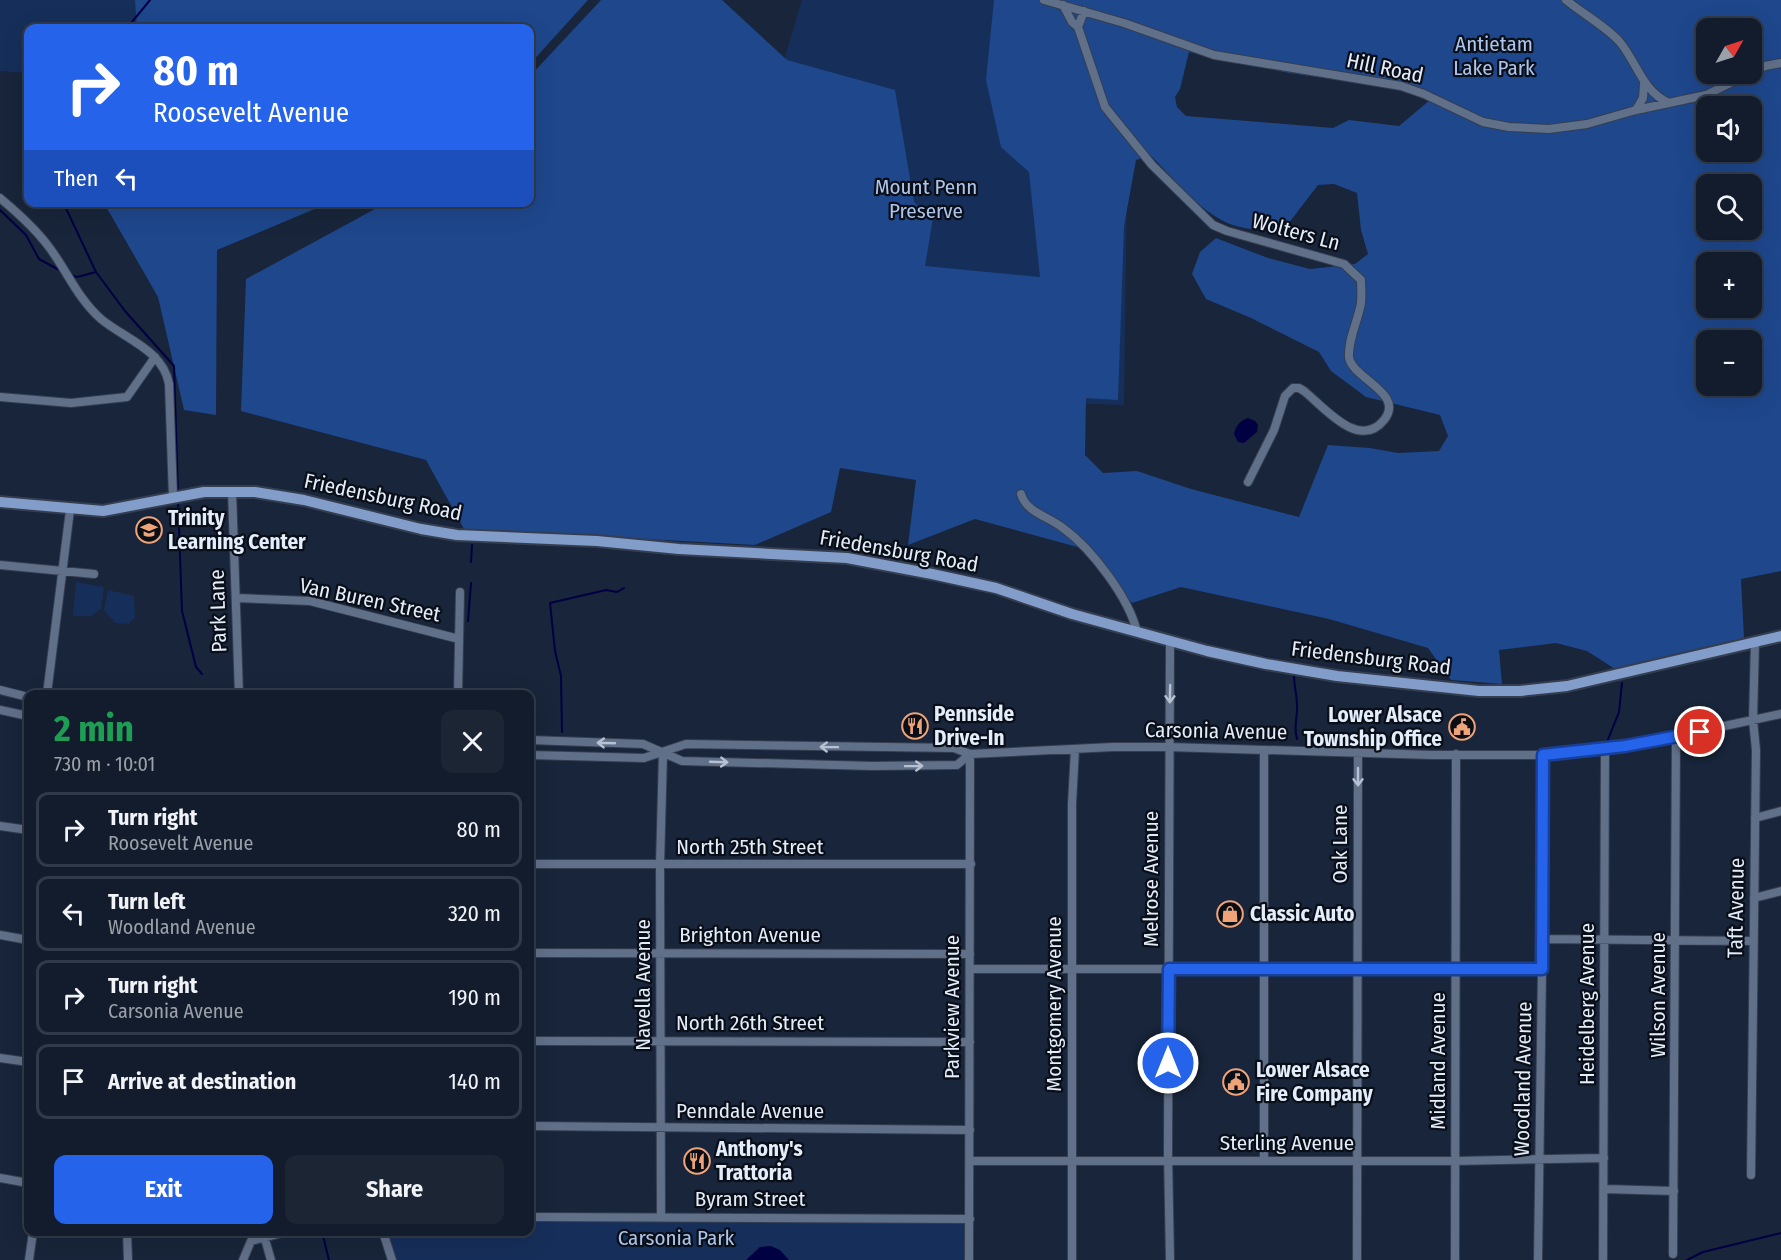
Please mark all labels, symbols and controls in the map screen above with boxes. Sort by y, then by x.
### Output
north arrow [1696,18,1762,84]
map controls [1696,18,1762,396]
park label: Antietam Lake Park [1453,31,1535,81]
text: 80 m [153,46,239,96]
street label: Hill Road [1344,47,1426,89]
icon: right [54,48,132,126]
button: sound [1696,96,1762,162]
text: Roosevelt Avenue [153,97,349,129]
icon: left [110,162,143,195]
text: Then [54,165,98,192]
park label: Mount Penn Preserve [875,174,977,224]
button: search [1696,174,1762,240]
street label: Wolters Ln [1249,208,1343,256]
button: + [1696,252,1762,318]
button: − [1696,330,1762,396]
street label: Friedensburg Road [302,468,464,526]
place label: Trinity Learning Center [168,505,306,555]
school or university icon: Trinity Learning Center [134,515,164,545]
street label: Friedensburg Road [818,524,980,578]
street label: Park Lane [204,569,232,653]
street label: Van Buren Street [297,572,443,628]
street label: Friedensburg Road [1290,635,1452,681]
one-way arrow [1164,684,1176,704]
place label: Pennside Drive-In [934,701,1015,751]
place label: Lower Alsace Township Office [1304,702,1442,752]
pin [1674,706,1725,757]
text: 2 min [54,707,134,751]
button: close [441,710,504,773]
restaurant icon: Pennside Drive-In [900,711,930,741]
public building icon: Lower Alsace Township Office [1447,712,1477,742]
icon: arrive [1683,715,1716,748]
street label: Carsonia Avenue [1145,717,1287,745]
one-way arrow [596,737,616,749]
one-way arrow [819,741,839,753]
text: 730 m · 10:01 [54,752,155,776]
one-way arrow [709,756,729,768]
one-way arrow [904,760,924,771]
one-way arrow [1352,766,1364,786]
text: Turn right [108,804,197,831]
street label: Oak Lane [1327,805,1353,883]
street label: Melrose Avenue [1138,811,1164,947]
icon: right [57,813,90,846]
text: 80 m [456,816,501,843]
text: Roosevelt Avenue [108,831,253,855]
street label: North 25th Street [676,834,824,860]
street label: Taft Avenue [1722,858,1750,958]
text: Turn left [108,888,186,915]
icon: left [57,897,90,930]
shop icon: Classic Auto [1215,899,1245,929]
text: 320 m [448,900,501,927]
place label: Classic Auto [1250,901,1355,927]
text: Woodland Avenue [108,915,256,939]
street label: Montgomery Avenue [1041,916,1067,1092]
street label: Navella Avenue [630,919,656,1051]
street label: Brighton Avenue [679,922,821,948]
street label: Heidelberg Avenue [1574,923,1600,1085]
street label: Wilson Avenue [1645,932,1671,1058]
street label: Parkview Avenue [939,935,965,1079]
text: Turn right [108,972,197,999]
icon: right [57,981,90,1014]
text: 190 m [448,984,501,1011]
street label: Midland Avenue [1425,992,1451,1130]
text: Carsonia Avenue [108,999,244,1023]
street label: Woodland Avenue [1509,1001,1537,1157]
street label: North 26th Street [676,1010,824,1036]
position arrow [1136,1031,1200,1095]
place label: Lower Alsace Fire Company [1256,1057,1374,1107]
icon: arrive [57,1065,90,1098]
public building icon: Lower Alsace Fire Company [1221,1067,1251,1097]
text: Arrive at destination [108,1068,296,1095]
text: 140 m [448,1068,501,1095]
street label: Penndale Avenue [676,1098,824,1124]
street label: Sterling Avenue [1220,1130,1354,1156]
place label: Anthony's Trattoria [715,1136,803,1186]
restaurant icon: Anthony's Trattoria [682,1146,712,1176]
button: Exit [54,1155,273,1224]
button: Share [285,1155,504,1224]
street label: Byram Street [695,1186,805,1212]
park label: Carsonia Park [618,1225,735,1251]

